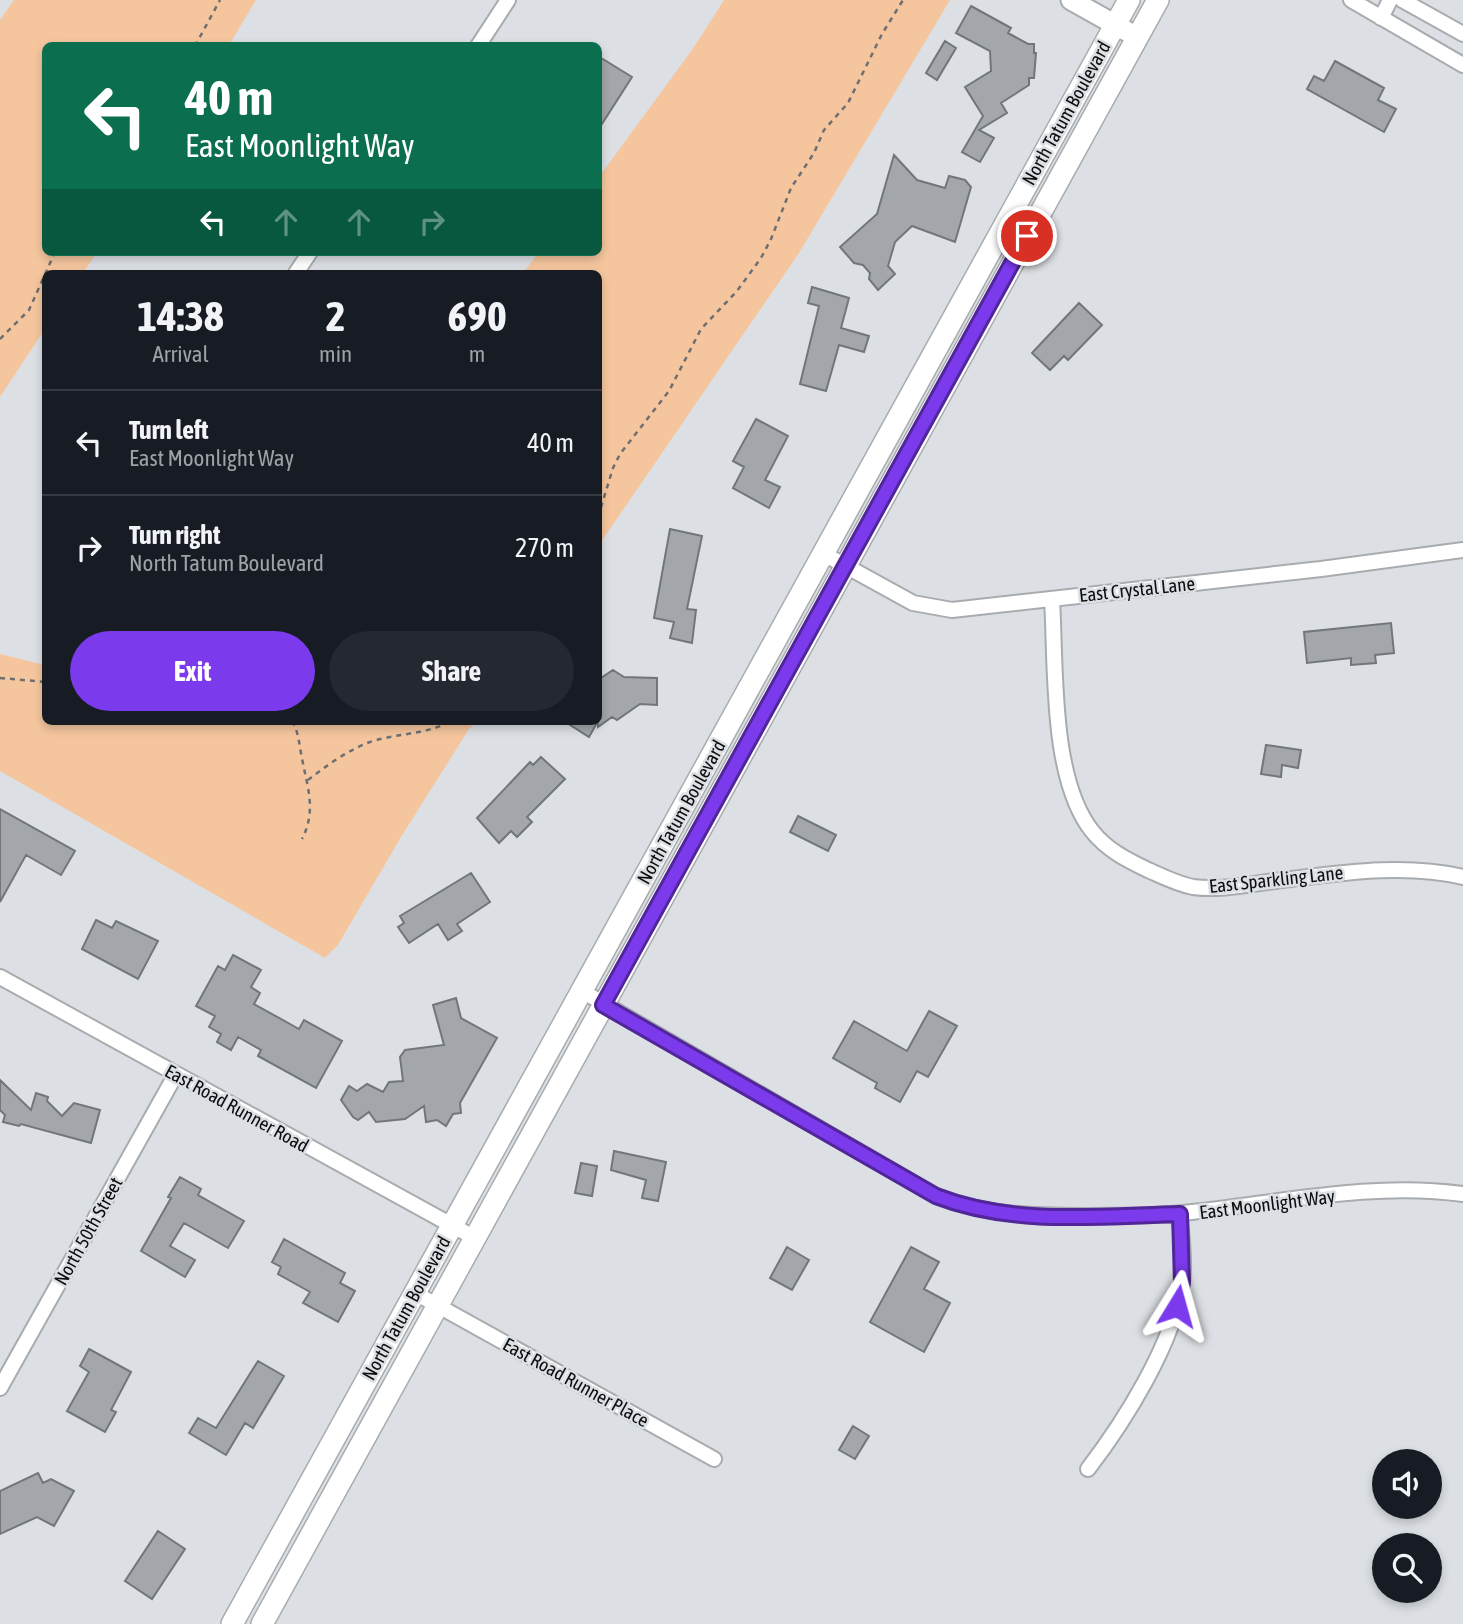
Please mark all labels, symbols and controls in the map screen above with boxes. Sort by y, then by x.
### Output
street label: North Tatum Boulevard [1017,37,1115,189]
text: 40 m [185,69,273,125]
icon: left [70,70,161,161]
text: East Moonlight Way [185,127,414,164]
icon: left [194,203,232,241]
icon: ahead [267,203,305,241]
icon: ahead [340,203,378,241]
icon: right [413,203,451,241]
pin [997,206,1057,266]
icon: arrive [1008,217,1046,255]
text: 14:38 [137,292,224,340]
text: 2 [326,292,345,340]
text: 690 [447,292,507,340]
text: Arrival [152,341,209,367]
text: min [319,341,352,367]
text: m [469,341,485,367]
text: Turn left [129,415,209,445]
icon: left [70,424,108,462]
text: 40 m [527,428,574,458]
text: East Moonlight Way [129,445,294,471]
text: Turn right [129,520,220,550]
icon: right [70,529,108,567]
text: 270 m [515,533,574,563]
text: North Tatum Boulevard [129,550,324,576]
street label: East Crystal Lane [1078,572,1196,606]
button: Exit [70,631,315,711]
button: Share [329,631,574,711]
street label: North Tatum Boulevard [632,736,730,888]
street label: East Sparkling Lane [1208,861,1344,897]
street label: East Road Runner Road [161,1059,313,1157]
street label: North 50th Street [49,1173,127,1289]
street label: East Moonlight Way [1198,1185,1336,1223]
street label: North Tatum Boulevard [357,1232,455,1384]
position arrow [1140,1269,1214,1343]
street label: East Road Runner Place [499,1333,653,1431]
map controls [1372,1449,1442,1603]
button: sound [1372,1449,1442,1519]
button: search [1372,1533,1442,1603]

